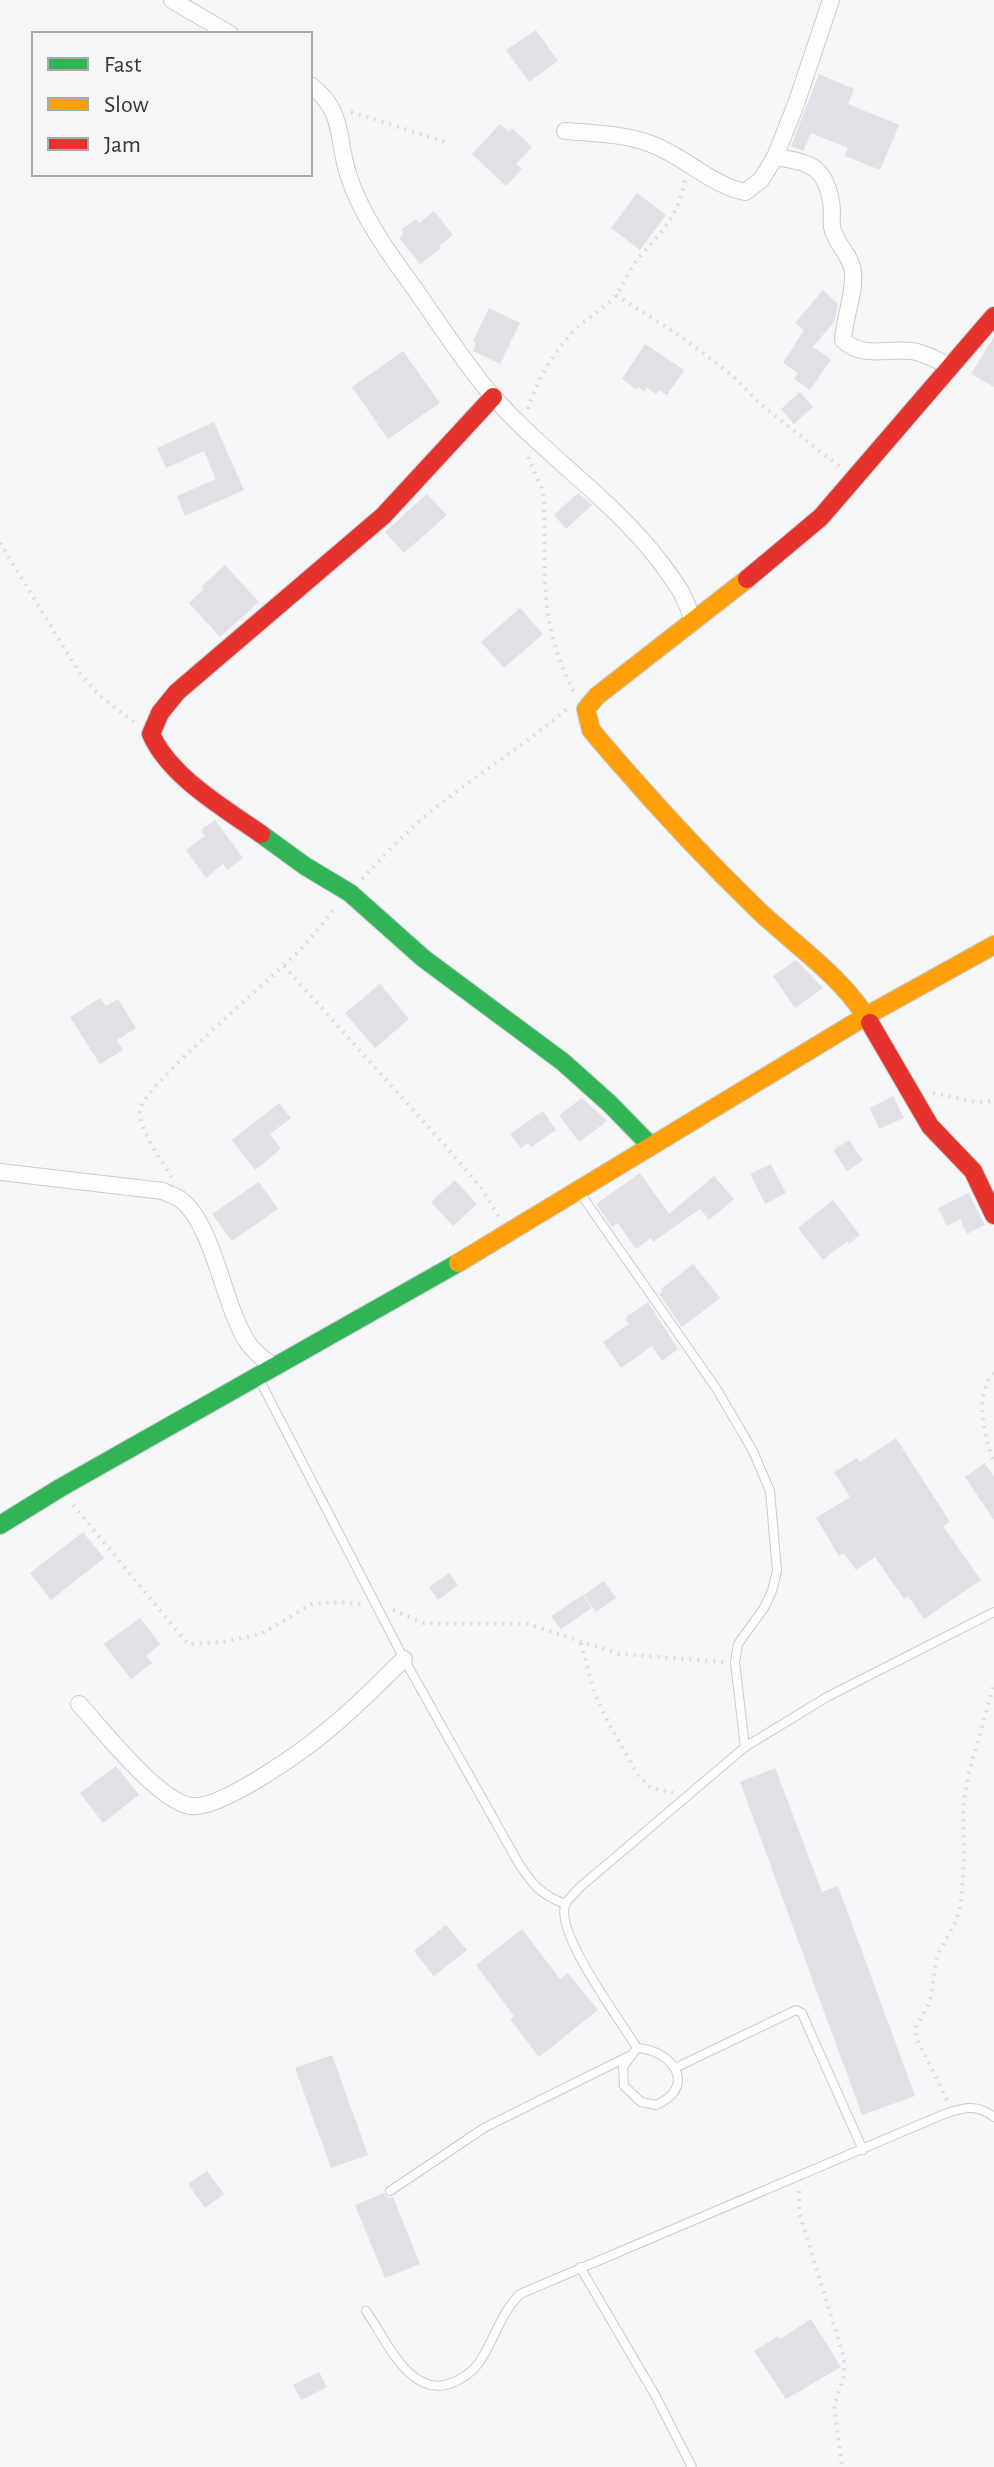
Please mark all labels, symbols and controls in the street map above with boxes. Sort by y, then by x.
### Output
legend [32,32,312,176]
text: Fast [104,53,142,77]
text: Slow [104,93,149,117]
text: Jam [104,133,141,157]

